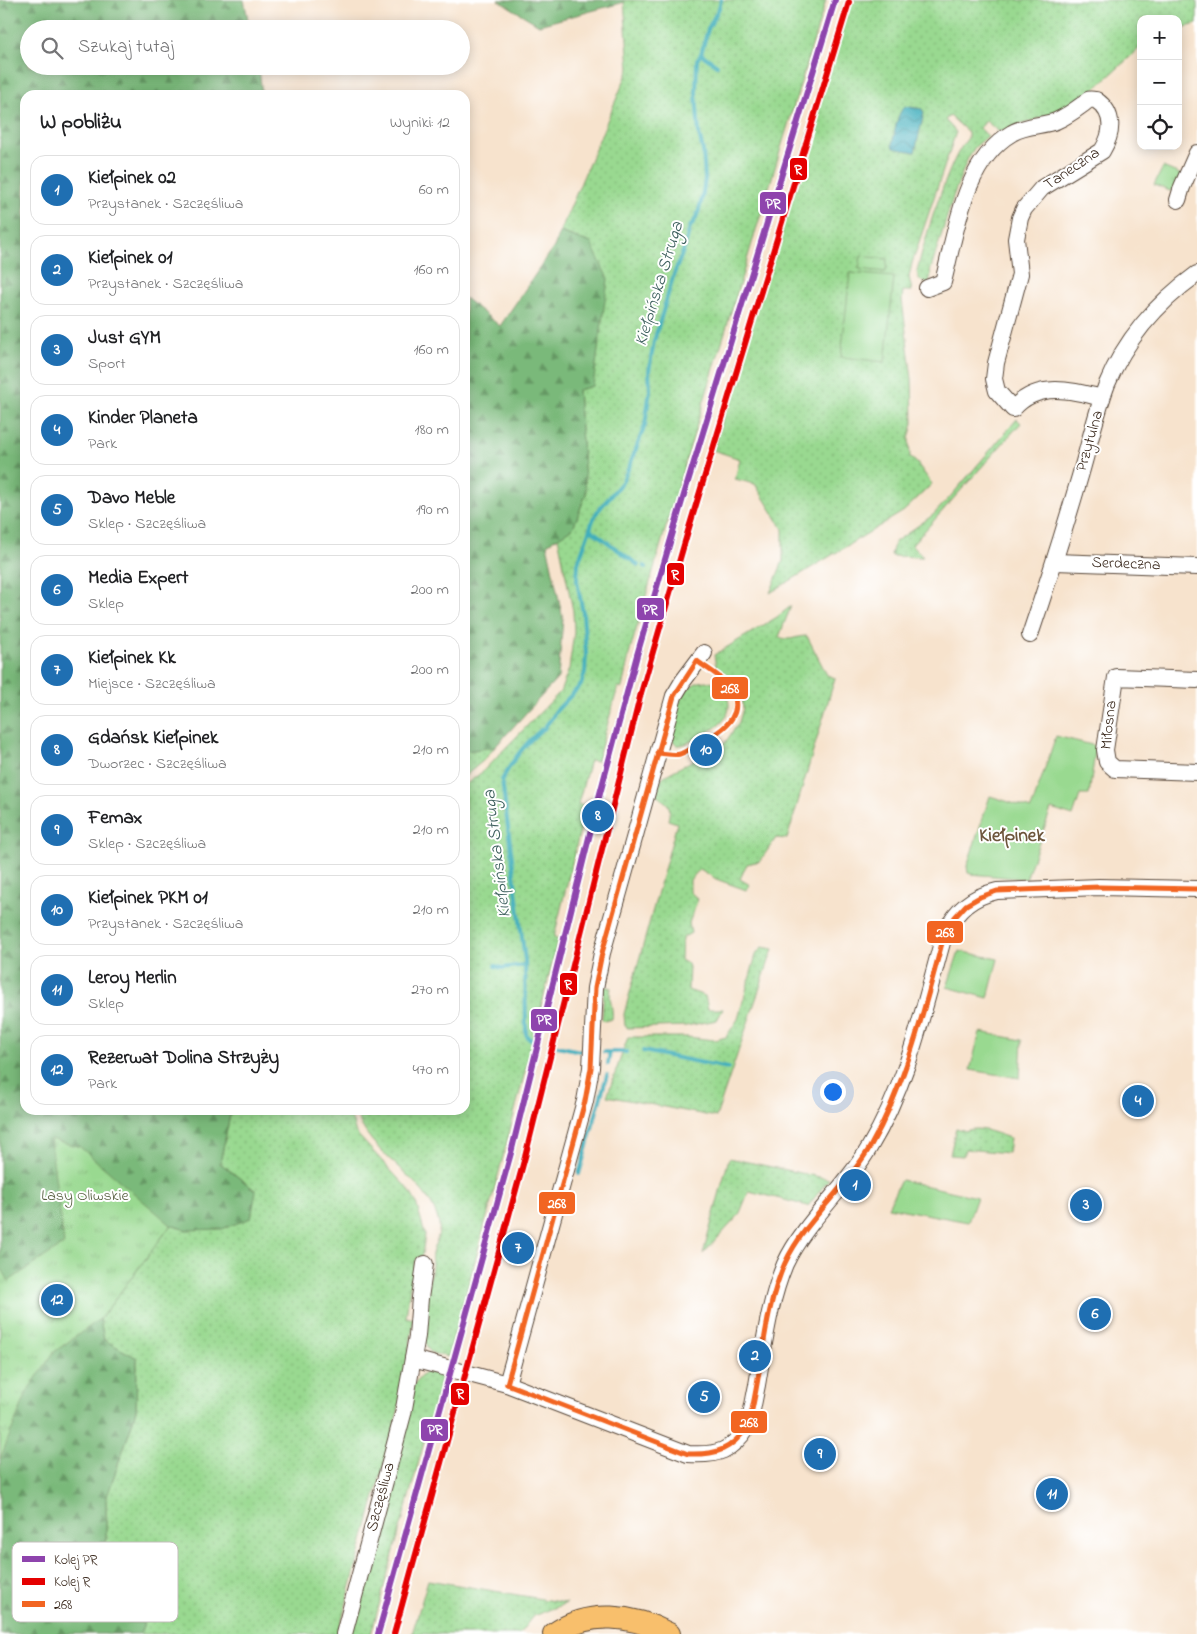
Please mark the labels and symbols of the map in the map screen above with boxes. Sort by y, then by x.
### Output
street label: Taneczna [1039,141,1105,197]
line badge: R [789,157,808,181]
text: R [793,160,803,181]
line badge: PR [759,191,787,215]
text: PR [765,194,782,215]
water label: Kiełpińska Struga [629,218,691,349]
street label: Przytulna [1070,408,1110,474]
street label: Serdeczna [1091,551,1161,577]
line badge: R [666,562,685,586]
text: R [670,565,680,586]
line badge: PR [636,597,665,621]
text: PR [642,600,659,621]
line badge: 268 [711,676,749,700]
text: 268 [720,679,740,700]
street label: Miłosna [1094,699,1124,751]
pin: 10 [690,731,722,769]
water label: Kiełpińska Struga [477,788,519,919]
pin: 8 [582,797,614,835]
district label: Kiełpinek [979,823,1045,850]
line badge: 268 [926,920,964,944]
text: 268 [935,923,955,944]
line badge: R [559,972,578,996]
text: R [563,975,573,996]
line badge: PR [530,1008,558,1032]
text: PR [536,1010,553,1031]
your location [820,1079,846,1105]
pin: 4 [1122,1082,1154,1120]
pin: 1 [839,1166,871,1204]
park label: Lasy Oliwskie [41,1184,130,1208]
pin: 3 [1070,1186,1102,1224]
line badge: 268 [538,1191,576,1215]
text: 268 [547,1194,567,1215]
pin: 7 [502,1229,534,1267]
pin: 12 [41,1281,73,1319]
pin: 6 [1079,1295,1111,1333]
pin: 2 [739,1337,771,1375]
pin: 5 [688,1378,720,1416]
line badge: R [450,1382,470,1406]
text: R [455,1384,465,1405]
line badge: 268 [730,1410,768,1434]
text: 268 [739,1413,759,1434]
line badge: PR [420,1418,449,1442]
text: PR [427,1420,444,1441]
pin: 9 [804,1435,836,1473]
street label: Szczęśliwa [360,1460,402,1534]
pin: 11 [1036,1475,1068,1513]
legend [12,1542,178,1622]
text: Kolej PR [54,1550,98,1571]
text: Kolej R [54,1572,91,1593]
text: 268 [54,1595,72,1616]

